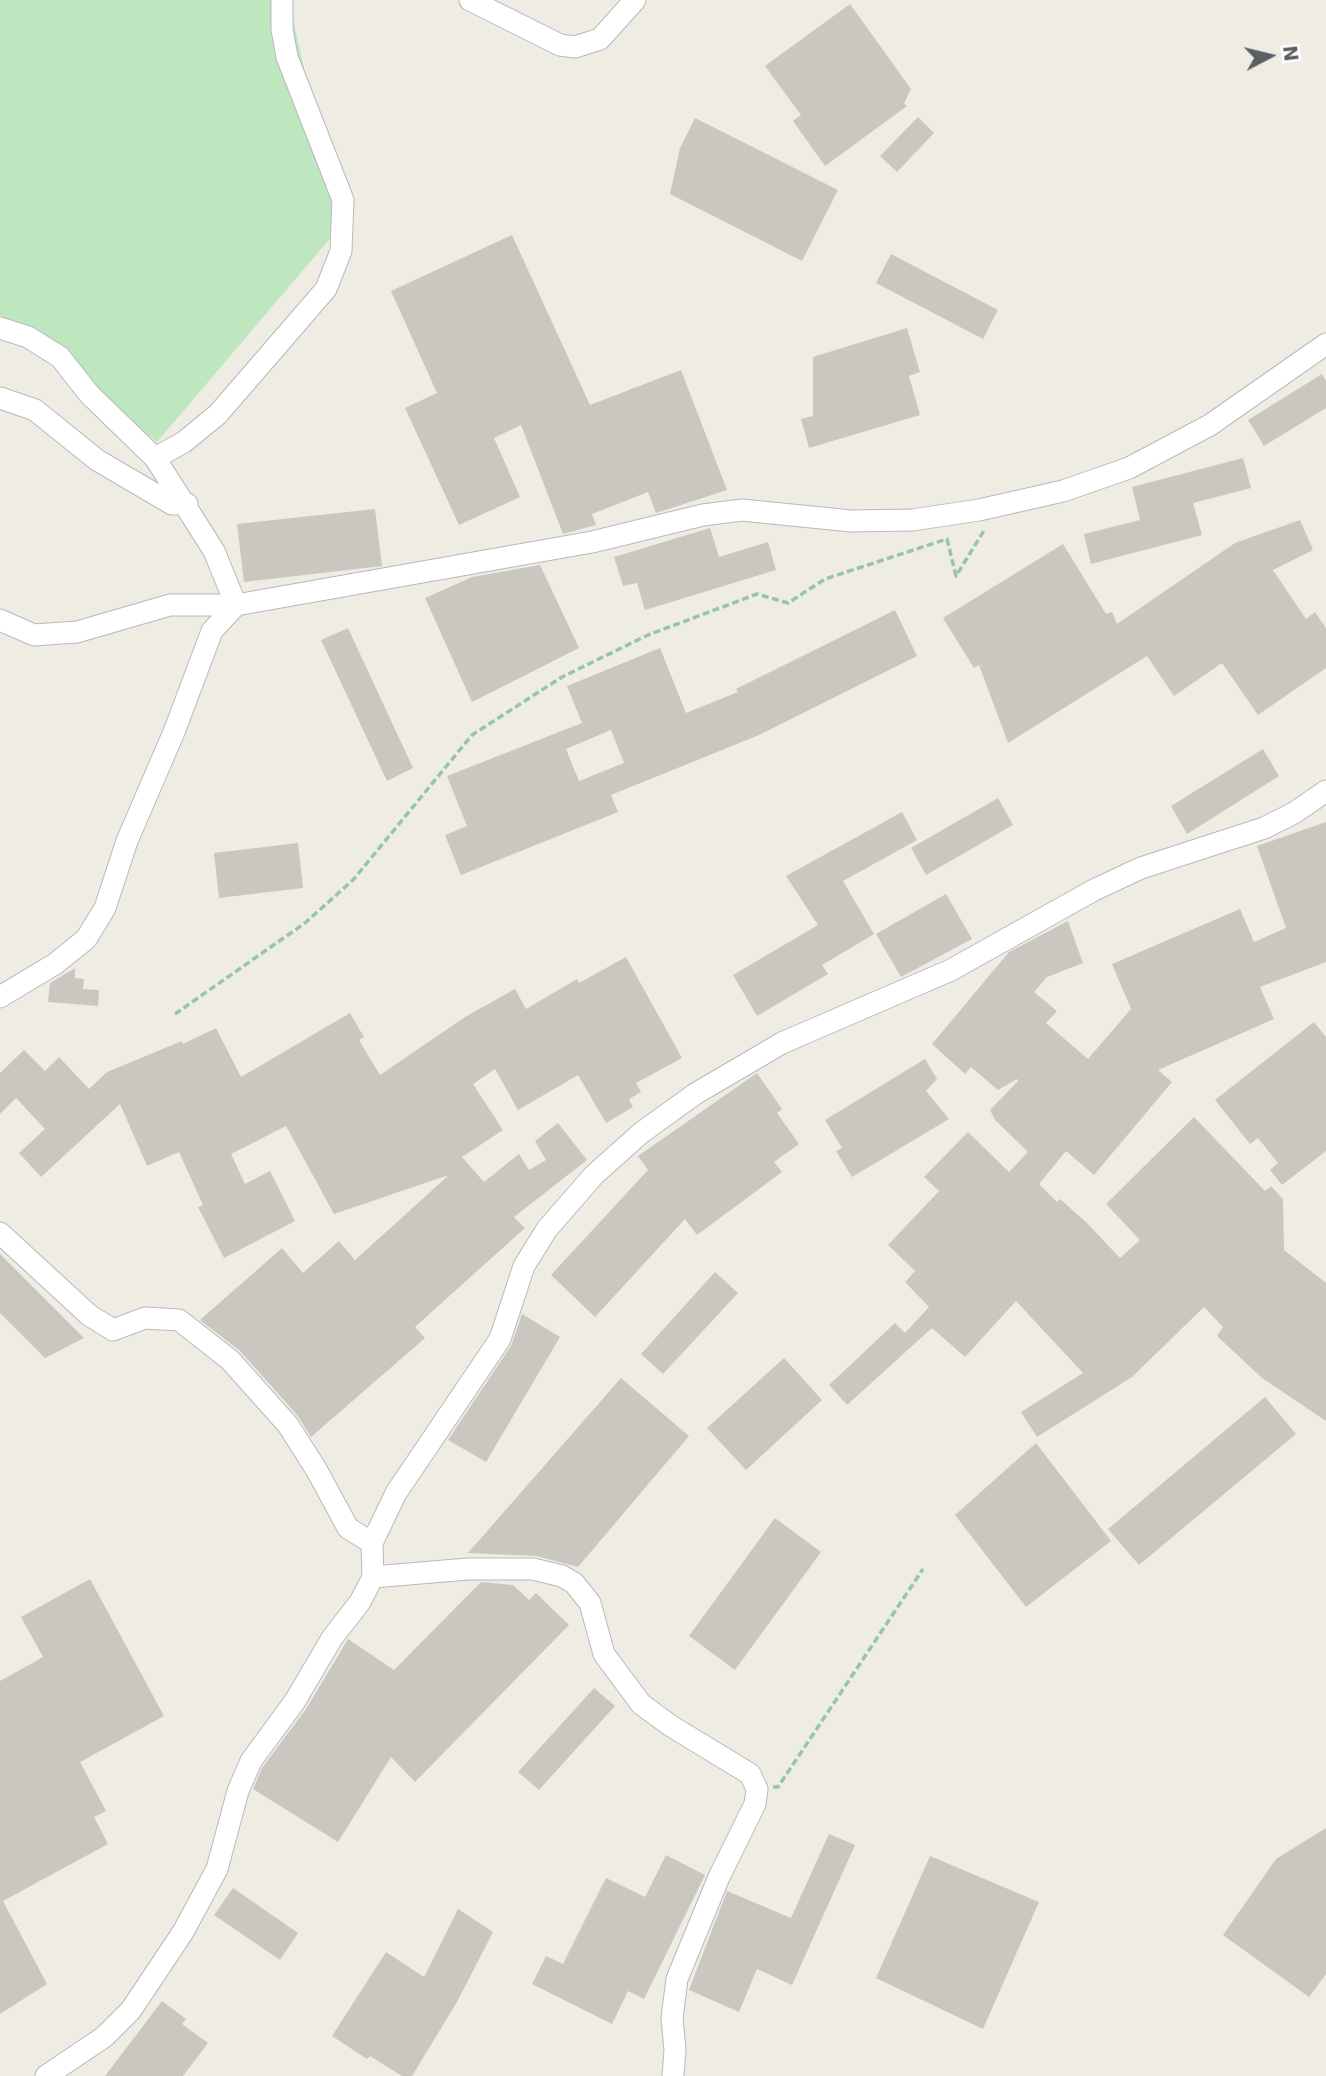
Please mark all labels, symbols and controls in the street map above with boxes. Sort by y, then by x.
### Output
north arrow [1235,21,1305,91]
text: N [1279,44,1303,63]

